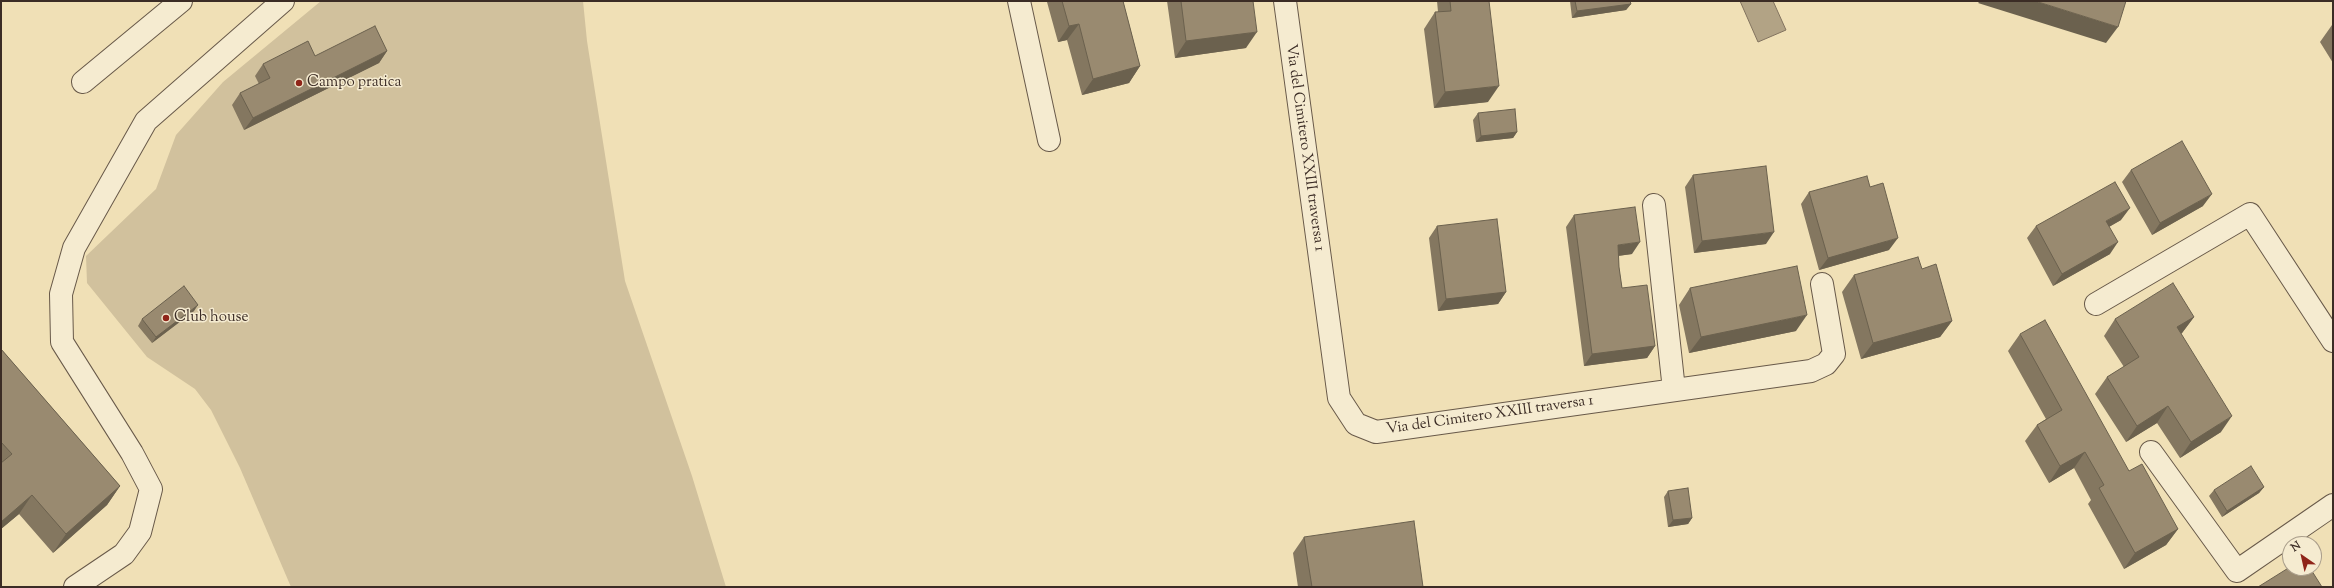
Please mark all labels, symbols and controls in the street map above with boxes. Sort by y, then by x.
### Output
street label: Via del Cimitero XXIII traversa 1 [1281,43,1327,253]
place label: Campo pratica [307,74,401,92]
marker: Campo pratica [294,78,304,88]
place label: Club house [174,309,248,327]
marker: Club house [161,313,171,323]
street label: Via del Cimitero XXIII traversa 1 [1385,393,1595,439]
north arrow [2282,536,2322,576]
text: N [2288,538,2304,556]

